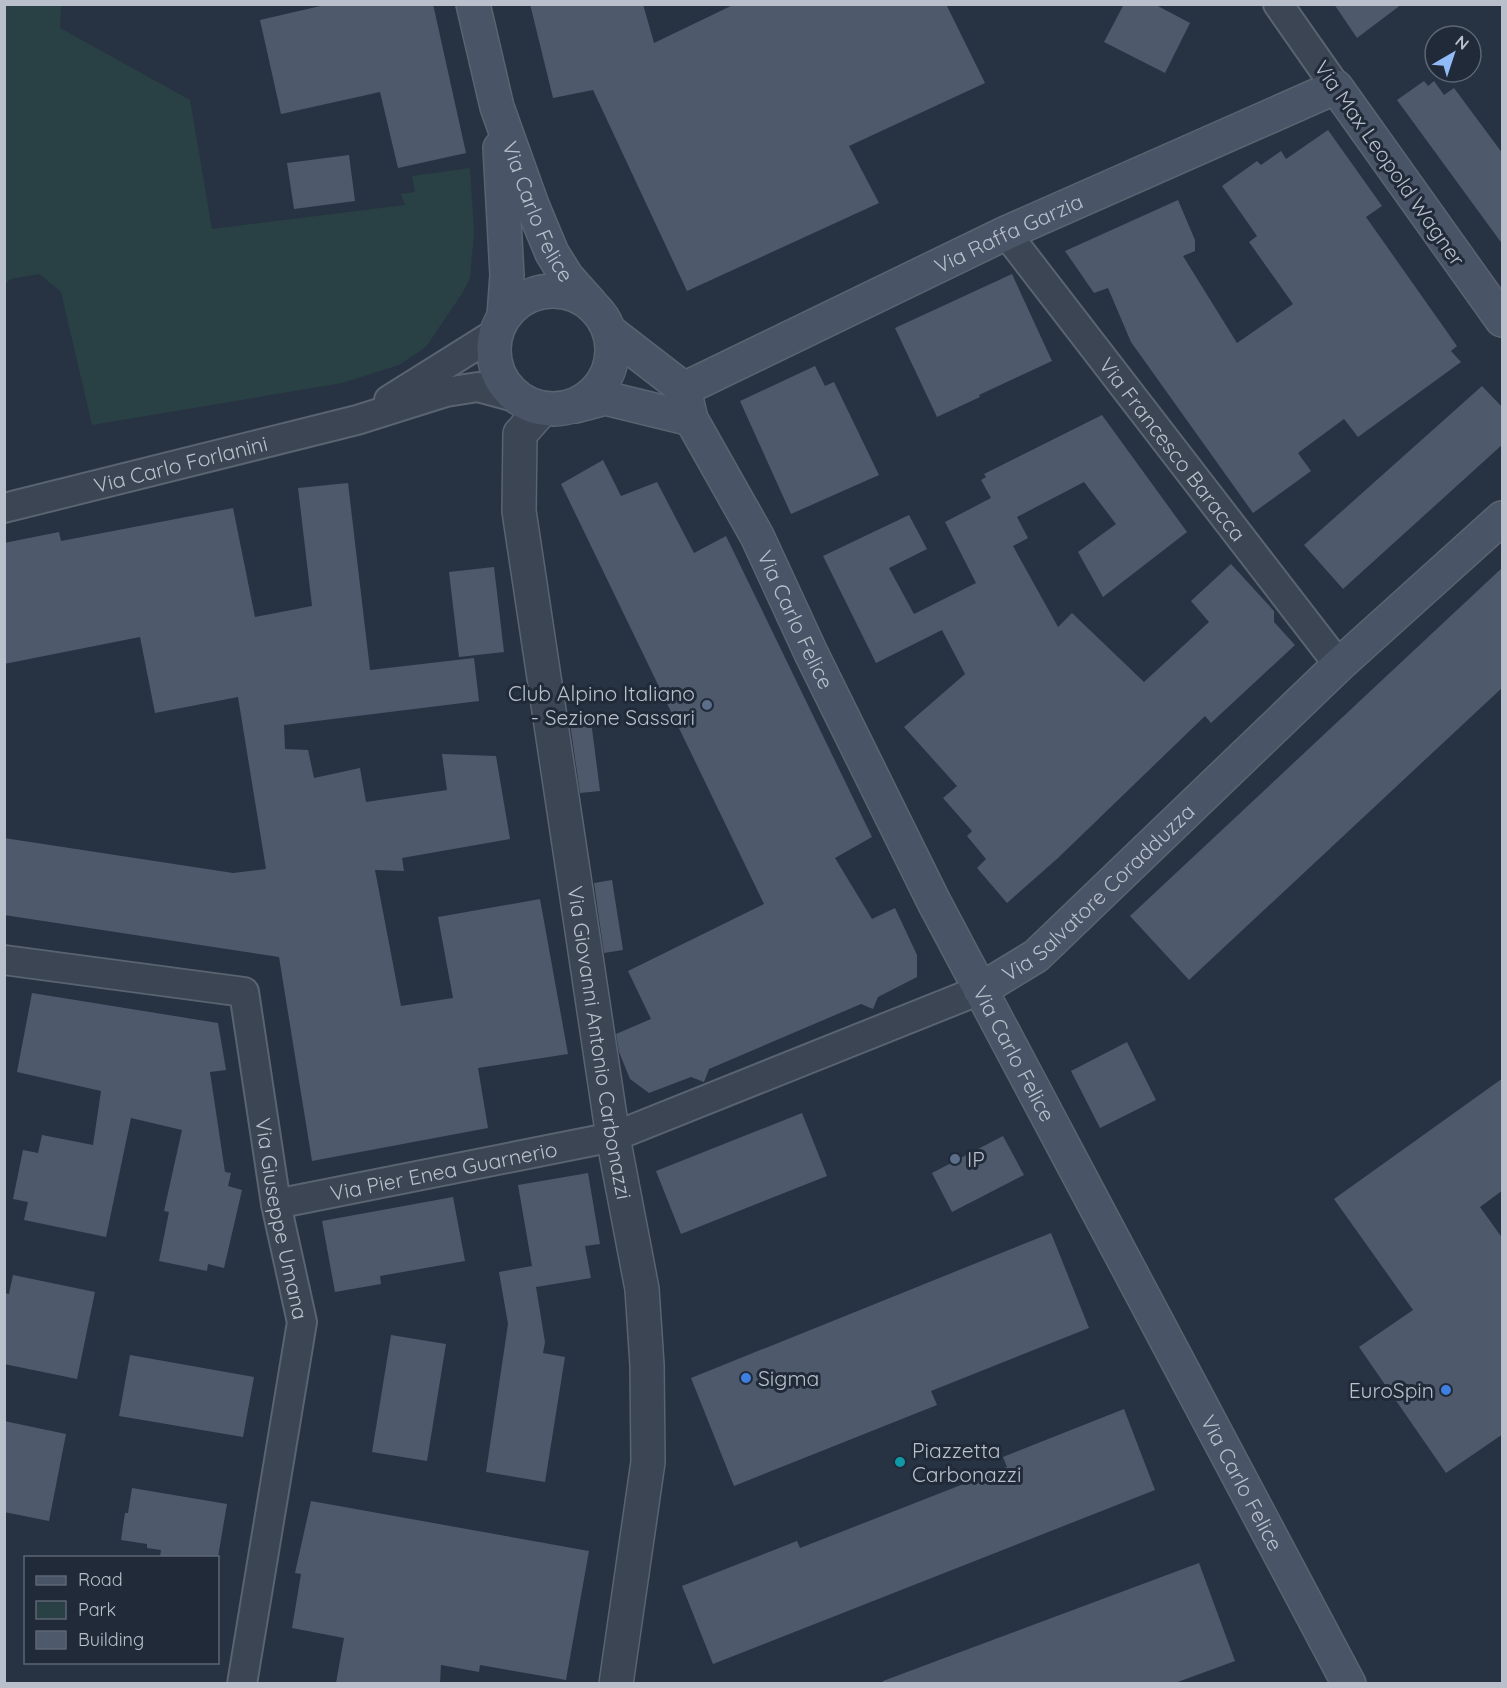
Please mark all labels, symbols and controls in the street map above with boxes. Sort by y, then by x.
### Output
north arrow [1423,24,1483,84]
text: N [1452,31,1473,54]
street label: Via Max Leopold Wagner [1309,55,1471,271]
street label: Via Carlo Felice [497,138,580,286]
street label: Via Raffa Garzia [930,188,1087,279]
street label: Via Francesco Baracca [1094,352,1252,546]
street label: Via Carlo Forlanini [91,430,270,498]
street label: Via Carlo Felice [752,546,840,693]
place label: Club Alpino Italiano - Sezione Sassari [508,680,695,730]
marker: Club Alpino Italiano - Sezione Sassari [700,698,714,712]
street label: Via Salvatore Coradduzza [997,798,1200,987]
street label: Via Giovanni Antonio Carbonazzi [562,884,638,1201]
street label: Via Carlo Felice [968,981,1061,1126]
street label: Via Giuseppe Umana [250,1116,314,1322]
street label: Via Pier Enea Guarnerio [328,1135,559,1206]
place label: IP [967,1146,985,1172]
marker: IP [948,1152,962,1166]
place label: Sigma [758,1365,819,1391]
marker: Sigma [739,1371,753,1385]
place label: EuroSpin [1349,1377,1434,1403]
marker: EuroSpin [1439,1383,1453,1397]
street label: Via Carlo Felice [1196,1410,1289,1555]
place label: Piazzetta Carbonazzi [912,1437,1021,1487]
marker: Piazzetta Carbonazzi [893,1455,907,1469]
legend [24,1556,219,1664]
text: Road [78,1568,123,1591]
text: Park [78,1598,116,1621]
text: Building [78,1628,144,1651]

